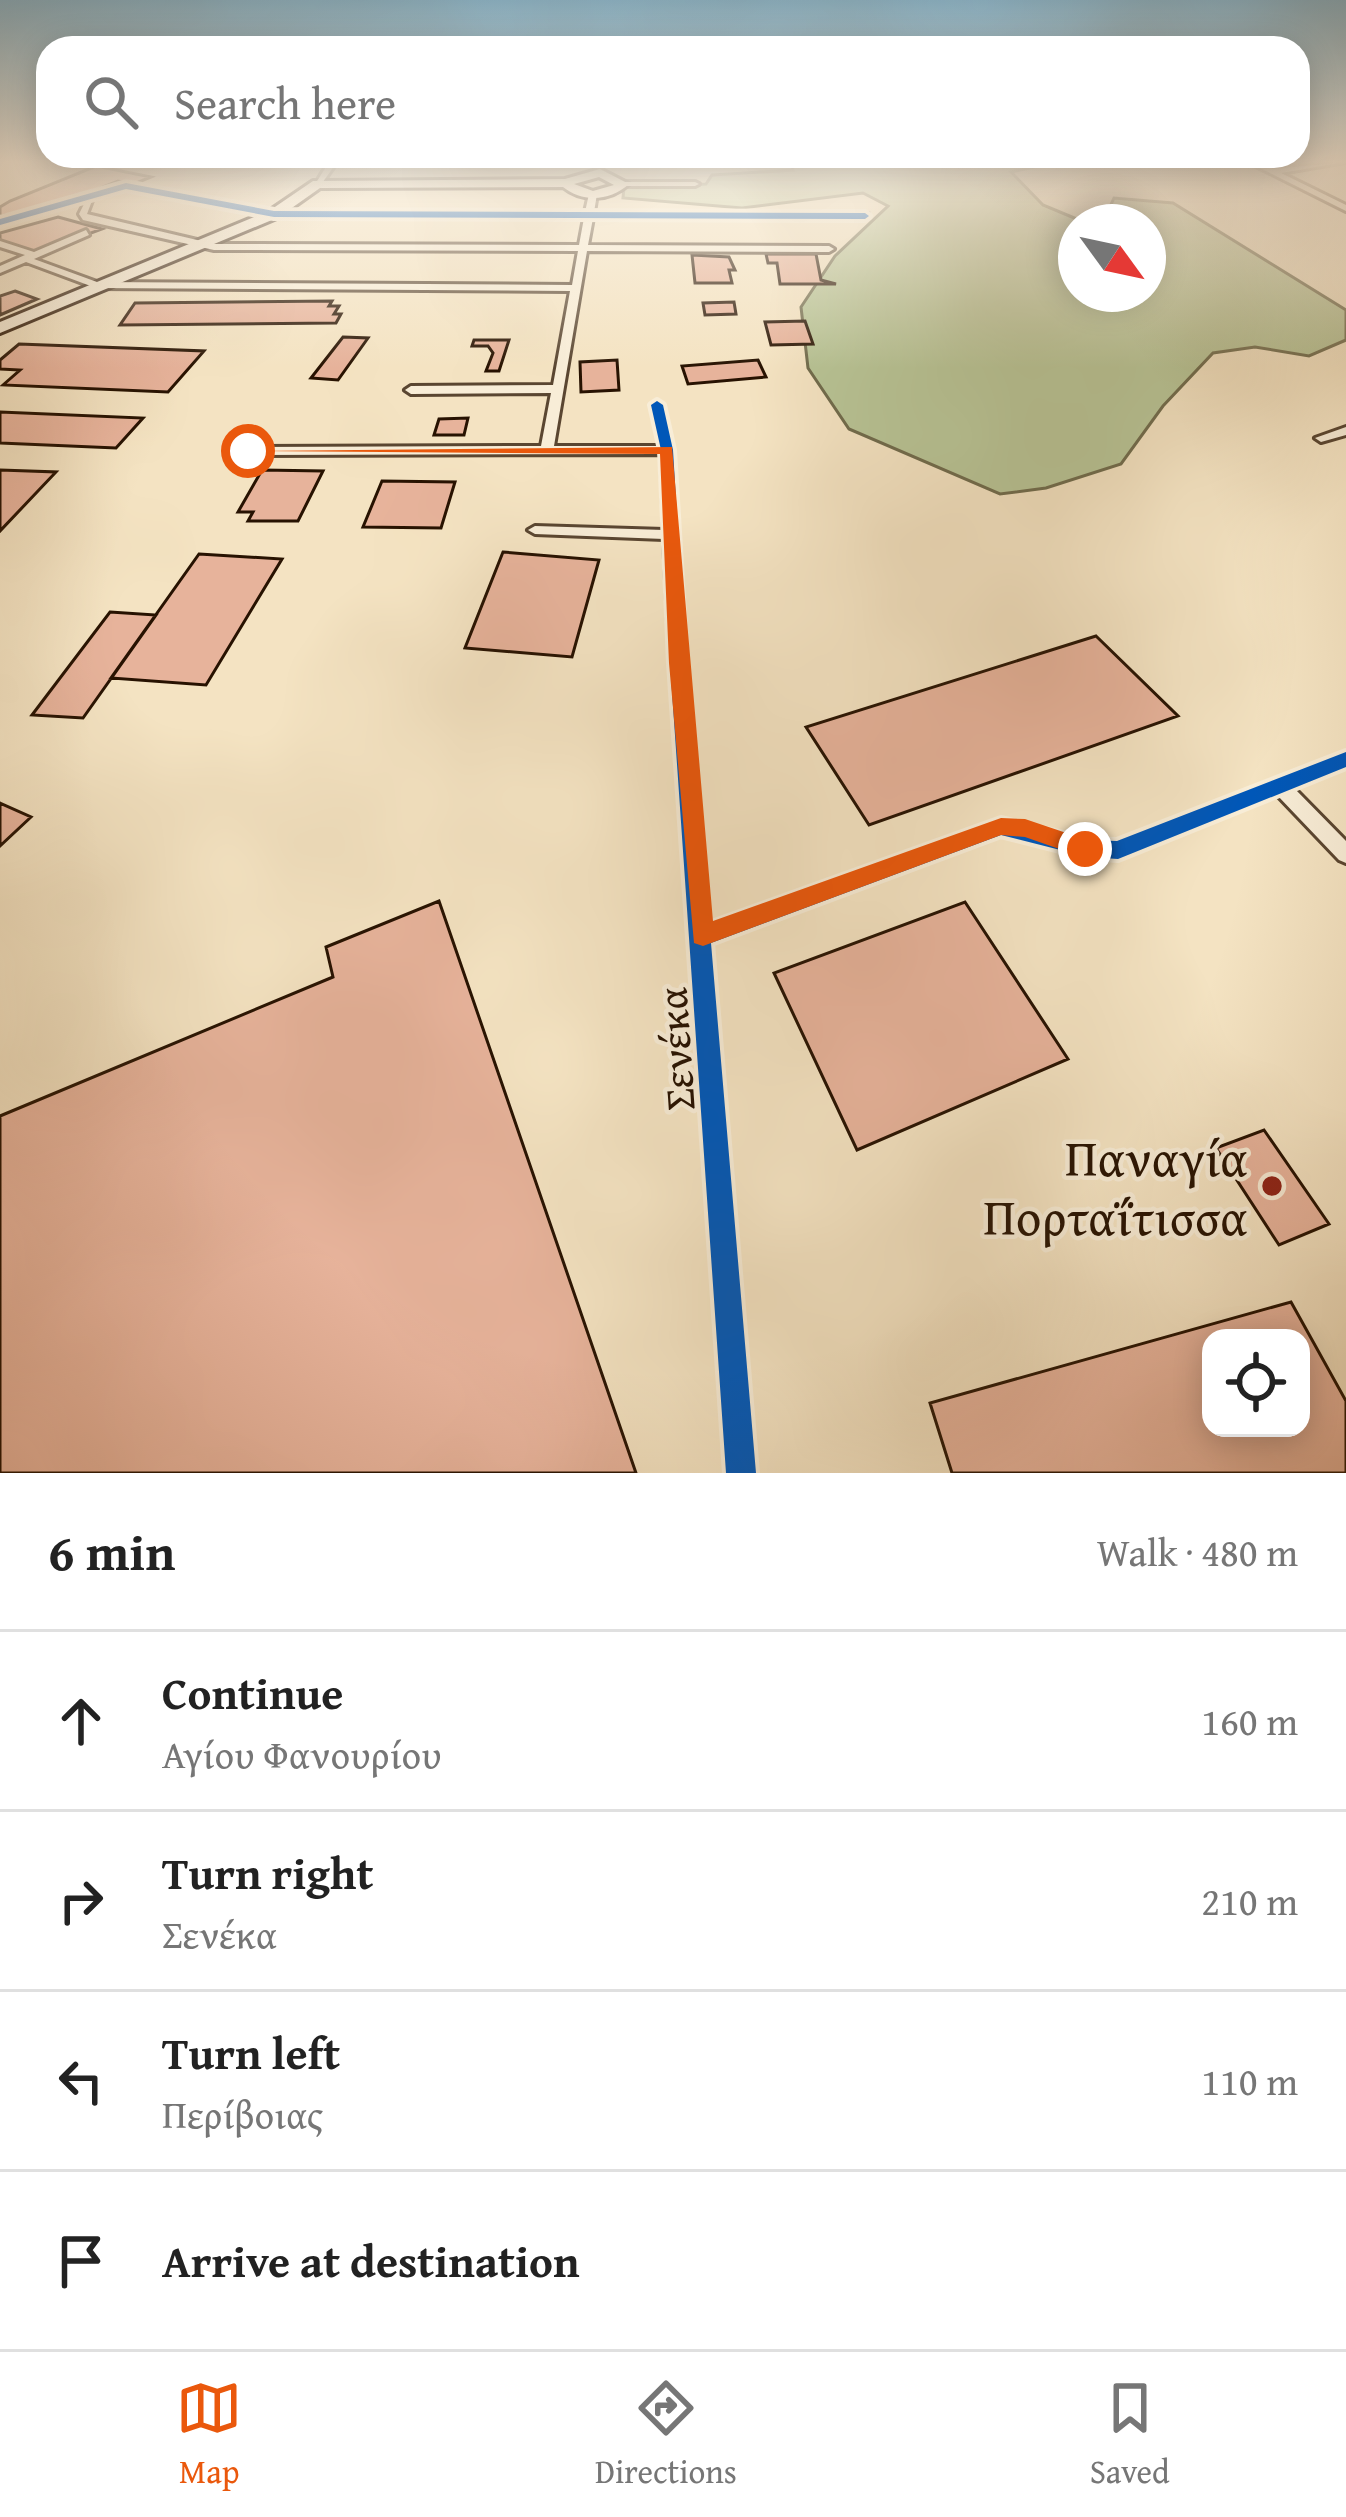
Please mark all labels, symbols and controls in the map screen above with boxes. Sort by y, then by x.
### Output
search box [36,36,1310,168]
icon: search [78,69,144,135]
text: Search here [174,70,396,135]
north arrow [1058,204,1166,312]
route start [221,424,275,478]
route end [1058,822,1112,876]
street label: Σενέκα [640,985,710,1113]
place label: Παναγία Πορταΐτισσα [983,1120,1248,1254]
marker: Παναγία Πορταΐτισσα [1259,1173,1285,1199]
map controls [1202,1329,1310,1437]
button: locate [1202,1329,1310,1437]
text: 6 min [48,1514,175,1589]
text: Walk · 480 m [1097,1523,1298,1580]
text: Continue [162,1660,343,1725]
icon: ahead [48,1688,114,1754]
text: 160 m [1201,1692,1298,1749]
text: Αγίου Φανουρίου [162,1725,442,1782]
text: Turn right [162,1840,374,1905]
icon: right [48,1868,114,1934]
text: 210 m [1201,1872,1298,1929]
text: Σενέκα [162,1905,277,1962]
text: Turn left [162,2020,340,2085]
icon: left [48,2048,114,2114]
text: 110 m [1201,2052,1298,2109]
text: Περίβοιας [162,2085,323,2142]
icon: arrive [48,2228,114,2294]
text: Arrive at destination [162,2228,580,2293]
tab: Map [176,2375,242,2495]
tab: Directions [595,2375,737,2495]
tab: Saved [1090,2375,1170,2495]

